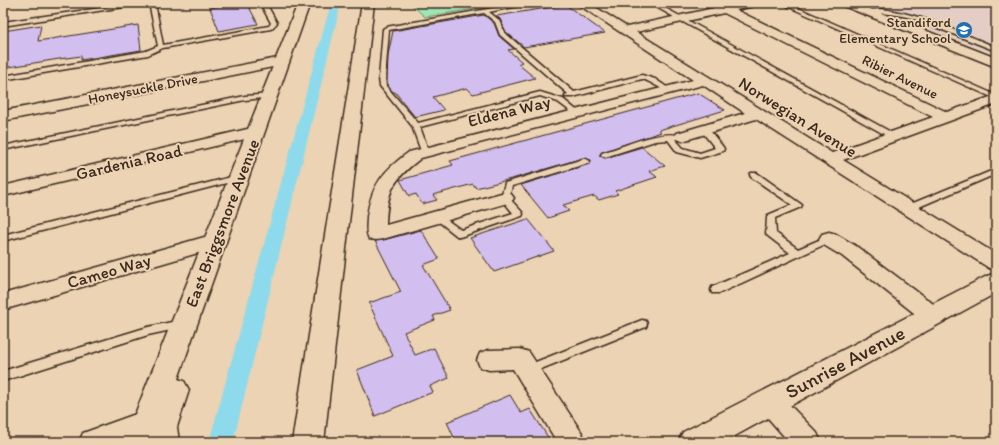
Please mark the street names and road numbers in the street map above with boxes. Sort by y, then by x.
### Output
street label: Ribier Avenue [859,51,941,103]
street label: Honeysuckle Drive [87,70,199,108]
street label: Norwegian Avenue [735,73,861,161]
street label: Eldena Way [466,91,552,131]
street label: East Briggsmore Avenue [181,136,263,310]
street label: Gardenia Road [74,140,185,184]
street label: Cameo Way [65,250,153,292]
street label: Sunrise Avenue [781,320,909,404]

